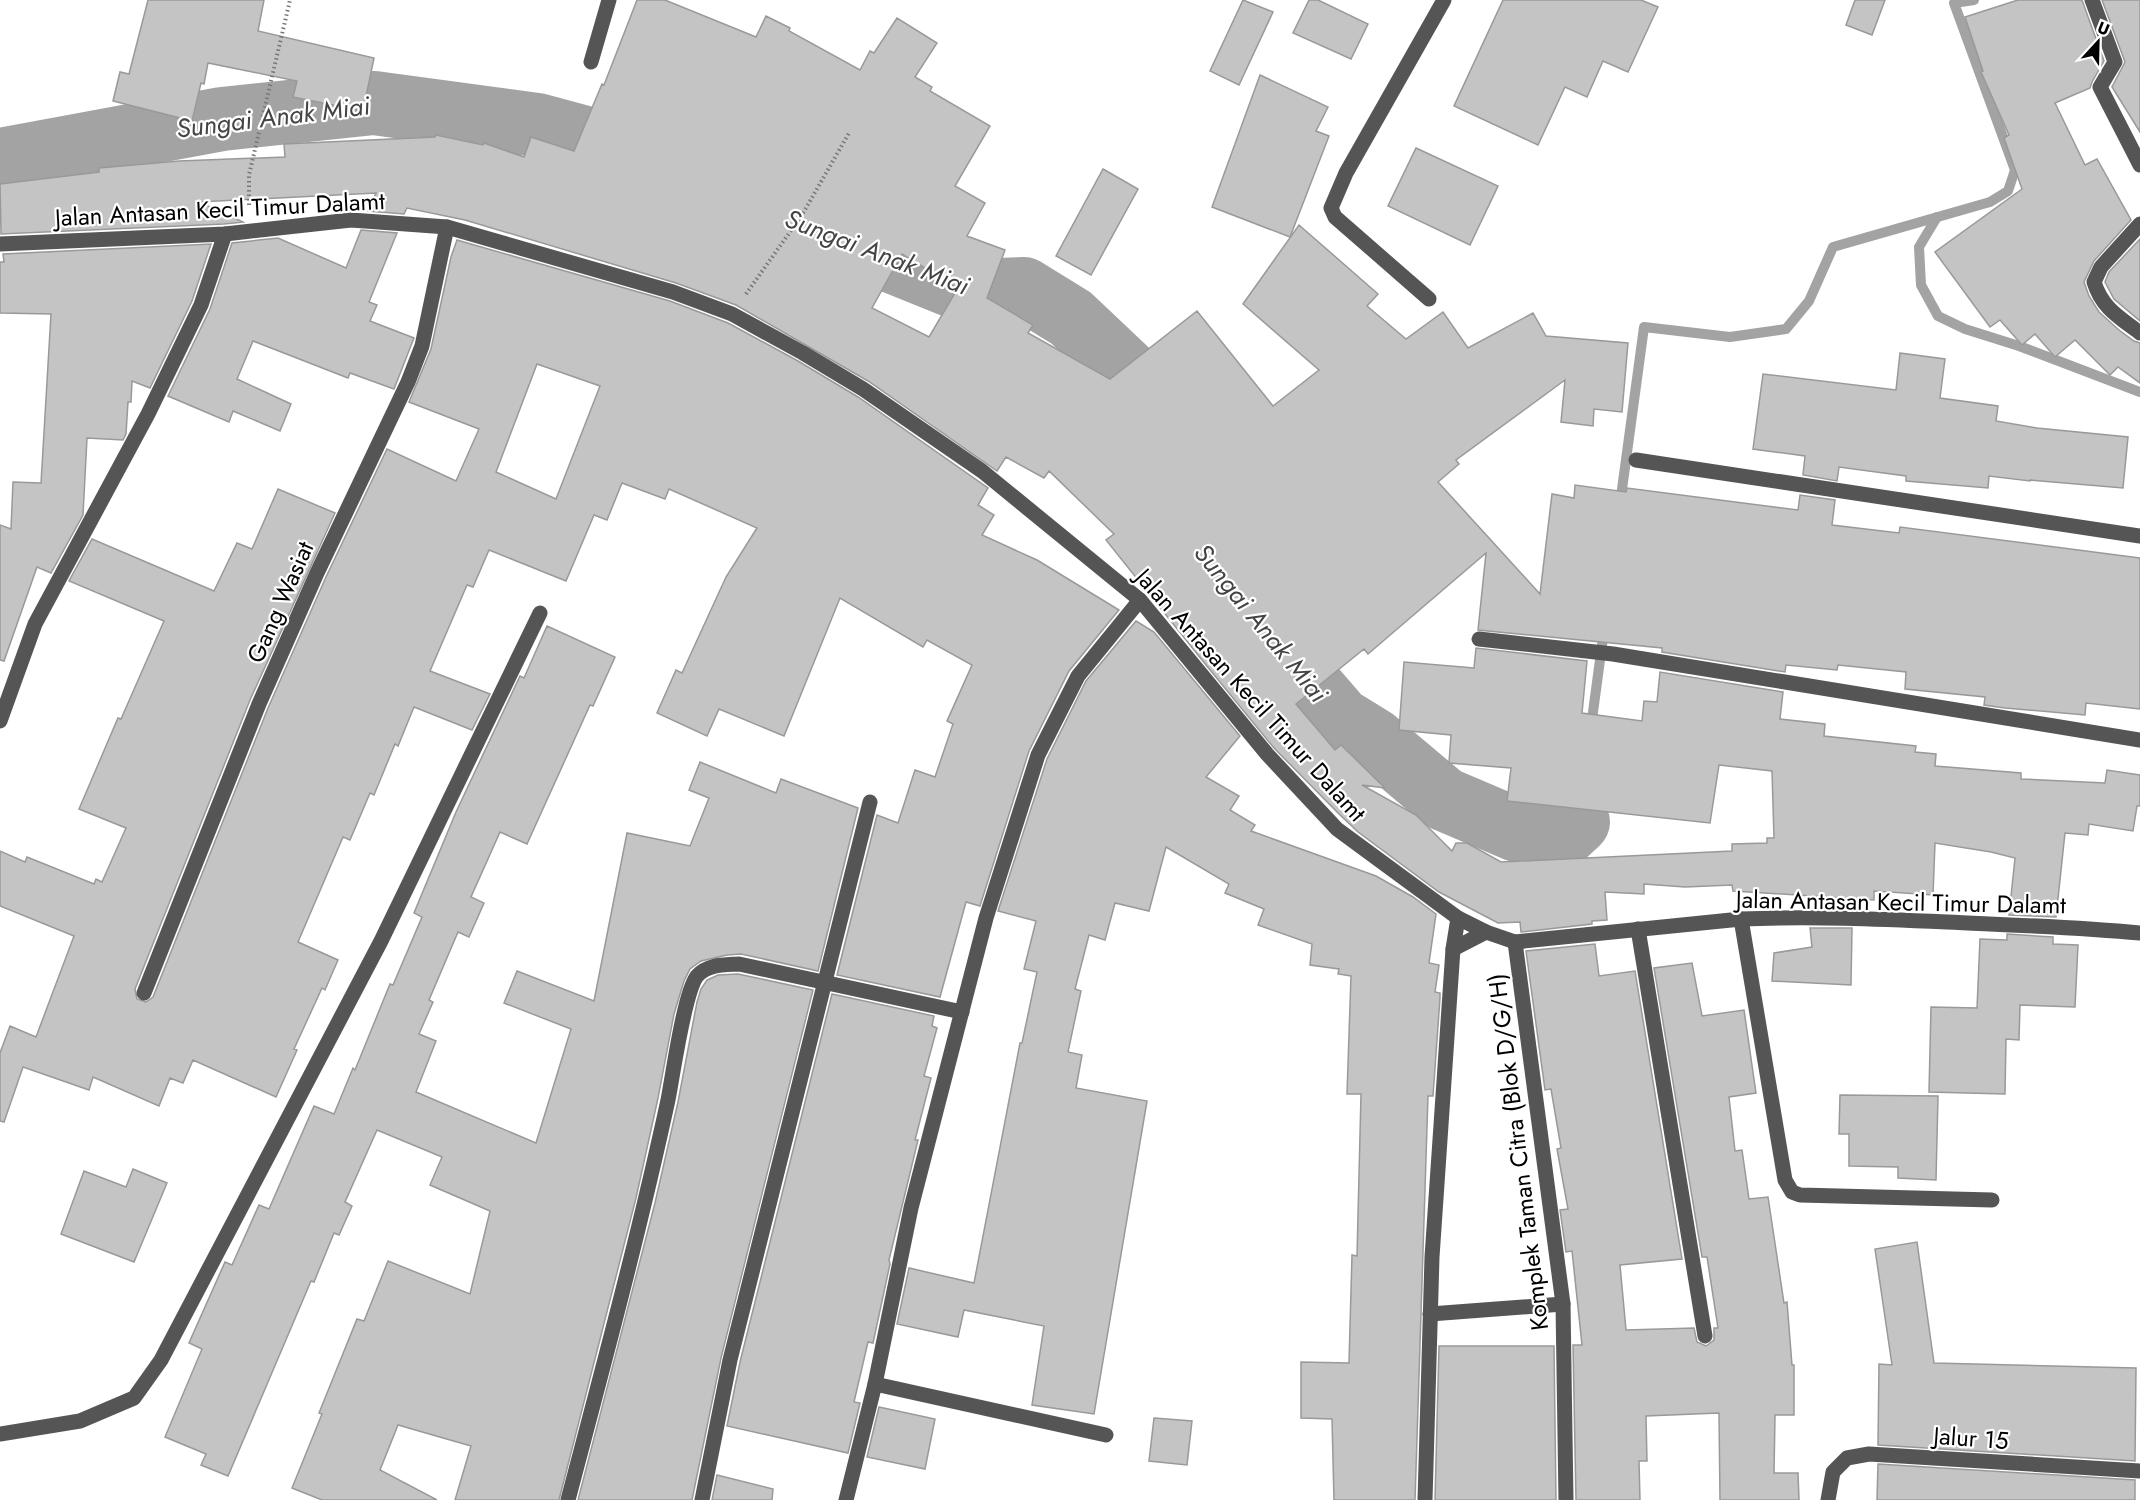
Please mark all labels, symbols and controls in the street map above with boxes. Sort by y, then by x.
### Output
north arrow [2068,12,2128,72]
text: U [2094,16,2113,41]
water label: Sungai Anak Miai [174,86,372,148]
street label: Jalan Antasan Kecil Timur Dalamt [51,183,386,235]
water label: Sungai Anak Miai [779,199,975,305]
street label: Gang Wasiat [238,535,322,668]
water label: Sungai Anak Miai [1185,535,1337,711]
street label: Jalan Antasan Kecil Timur Dalamt [1126,558,1375,830]
street label: Jalan Antasan Kecil Timur Dalamt [1733,882,2067,922]
street label: Komplek Taman Citra (Blok D/G/H) [1479,971,1557,1333]
street label: Jalur 15 [1929,1418,2010,1458]

